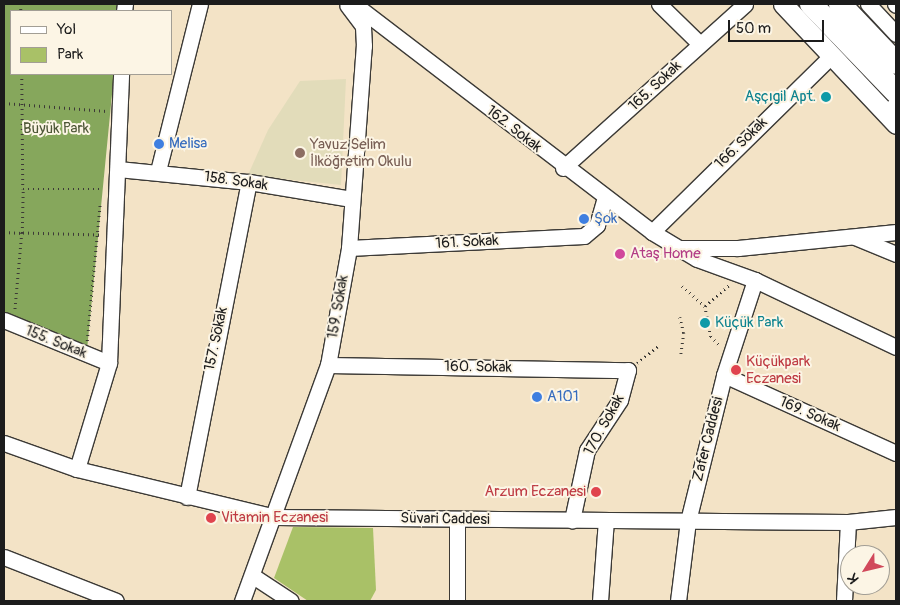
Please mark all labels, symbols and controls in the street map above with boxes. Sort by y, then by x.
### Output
legend [10,10,172,75]
scale bar [730,10,826,42]
text: 50 m [736,19,771,38]
text: Yol [57,20,76,39]
text: Park [57,45,83,64]
street label: 165. Sokak [625,57,685,115]
place label: Aşçıgil Apt. [745,88,816,106]
marker: Aşçıgil Apt. [820,91,832,103]
street label: 162. Sokak [483,102,545,156]
street label: 166. Sokak [711,114,771,172]
park label: Büyük Park [23,120,89,138]
place label: Melisa [169,135,207,153]
place label: Yavuz Selim İlköğretim Okulu [310,135,412,170]
marker: Melisa [153,138,165,150]
marker: Yavuz Selim İlköğretim Okulu [294,147,306,159]
street label: 158. Sokak [203,168,269,194]
place label: Şok [594,210,617,228]
marker: Şok [578,213,590,225]
street label: 161. Sokak [435,231,499,253]
place label: Ataş Home [630,245,701,263]
marker: Ataş Home [614,248,626,260]
street label: 159. Sokak [324,274,352,340]
street label: 157. Sokak [200,305,232,373]
place label: Küçük Park [715,314,783,332]
marker: Küçük Park [699,317,711,329]
street label: 155. Sokak [23,321,89,363]
place label: Küçükpark Eczanesi [746,352,810,387]
street label: 160. Sokak [444,357,512,377]
marker: Küçükpark Eczanesi [730,364,742,376]
place label: A101 [547,388,579,406]
marker: A101 [531,391,543,403]
street label: 170. Sokak [580,391,628,459]
street label: 169. Sokak [777,393,843,435]
street label: Zafer Caddesi [689,395,727,483]
place label: Arzum Eczanesi [484,483,586,501]
marker: Arzum Eczanesi [590,486,602,498]
place label: Vitamin Eczanesi [221,509,328,527]
street label: Süvari Caddesi [400,509,490,529]
marker: Vitamin Eczanesi [205,512,217,524]
north arrow [840,545,890,595]
text: K [844,570,863,587]

